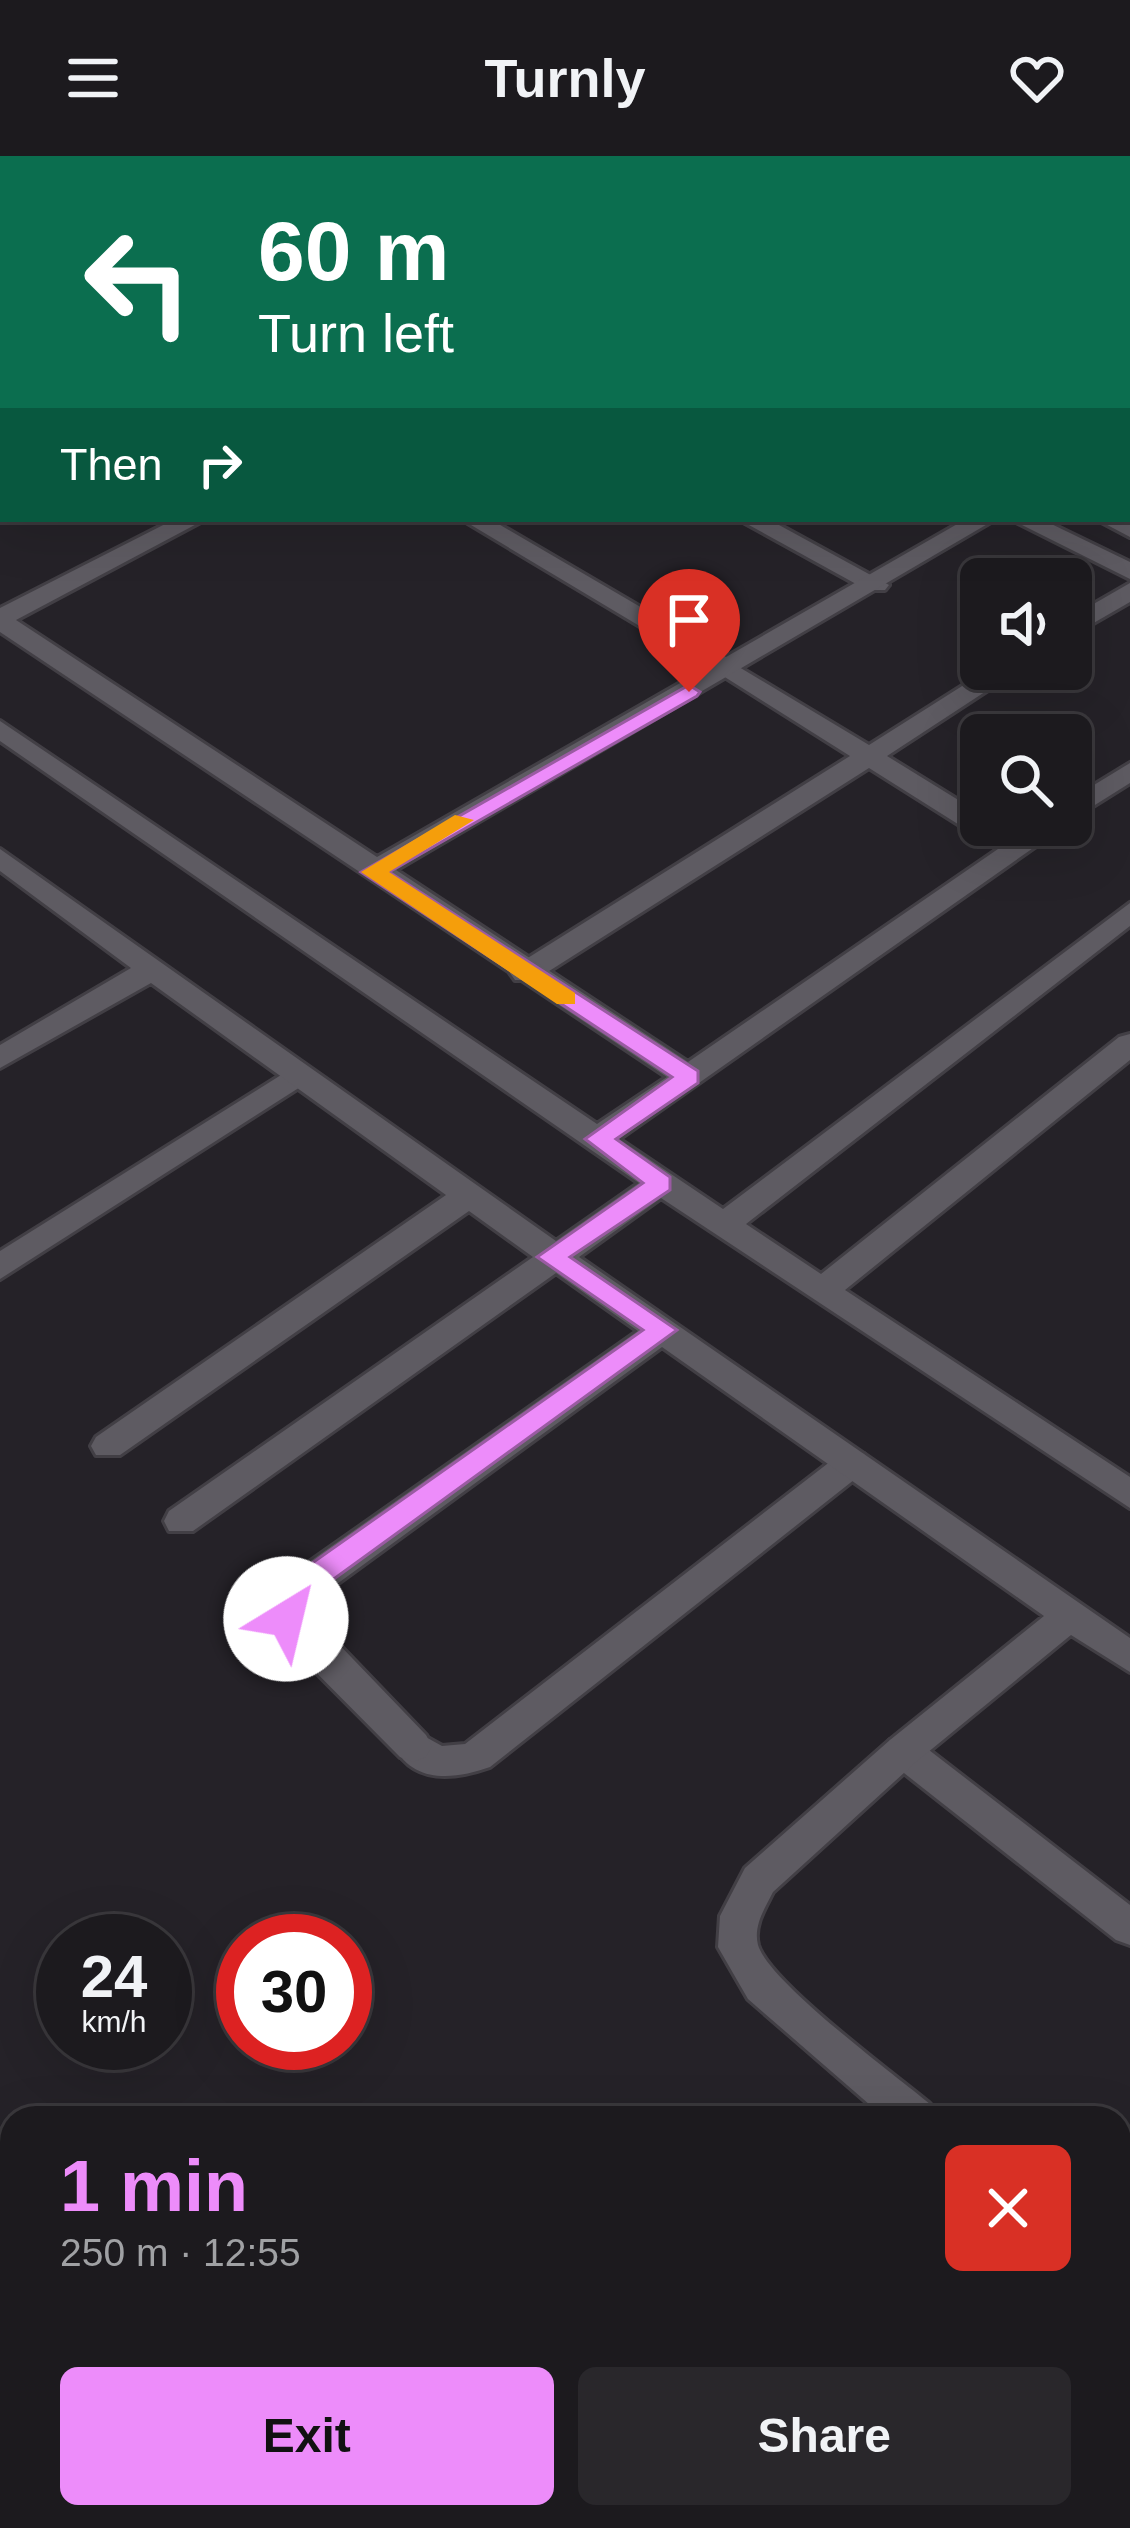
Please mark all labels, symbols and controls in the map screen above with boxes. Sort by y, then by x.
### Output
icon: menu [60,45,126,111]
icon: heart [1004,45,1070,111]
text: Turnly [485,48,646,108]
icon: left [60,204,216,360]
text: 60 m [258,204,449,298]
text: Turn left [258,303,454,363]
icon: right [187,432,253,498]
text: Then [60,439,163,490]
map controls [960,558,1092,846]
button: sound [960,558,1092,690]
pin [638,569,740,692]
icon: arrive [656,587,722,653]
button: search [960,714,1092,846]
position arrow [223,1556,349,1682]
speed limit sign: 30 [216,1914,372,2070]
text: 24 [81,1943,147,2010]
text: km/h [81,2005,147,2038]
button: close [945,2145,1071,2271]
text: 1 min [60,2146,248,2226]
text: 250 m · 12:55 [60,2231,301,2274]
button: Exit [60,2367,554,2505]
button: Share [578,2367,1071,2505]

